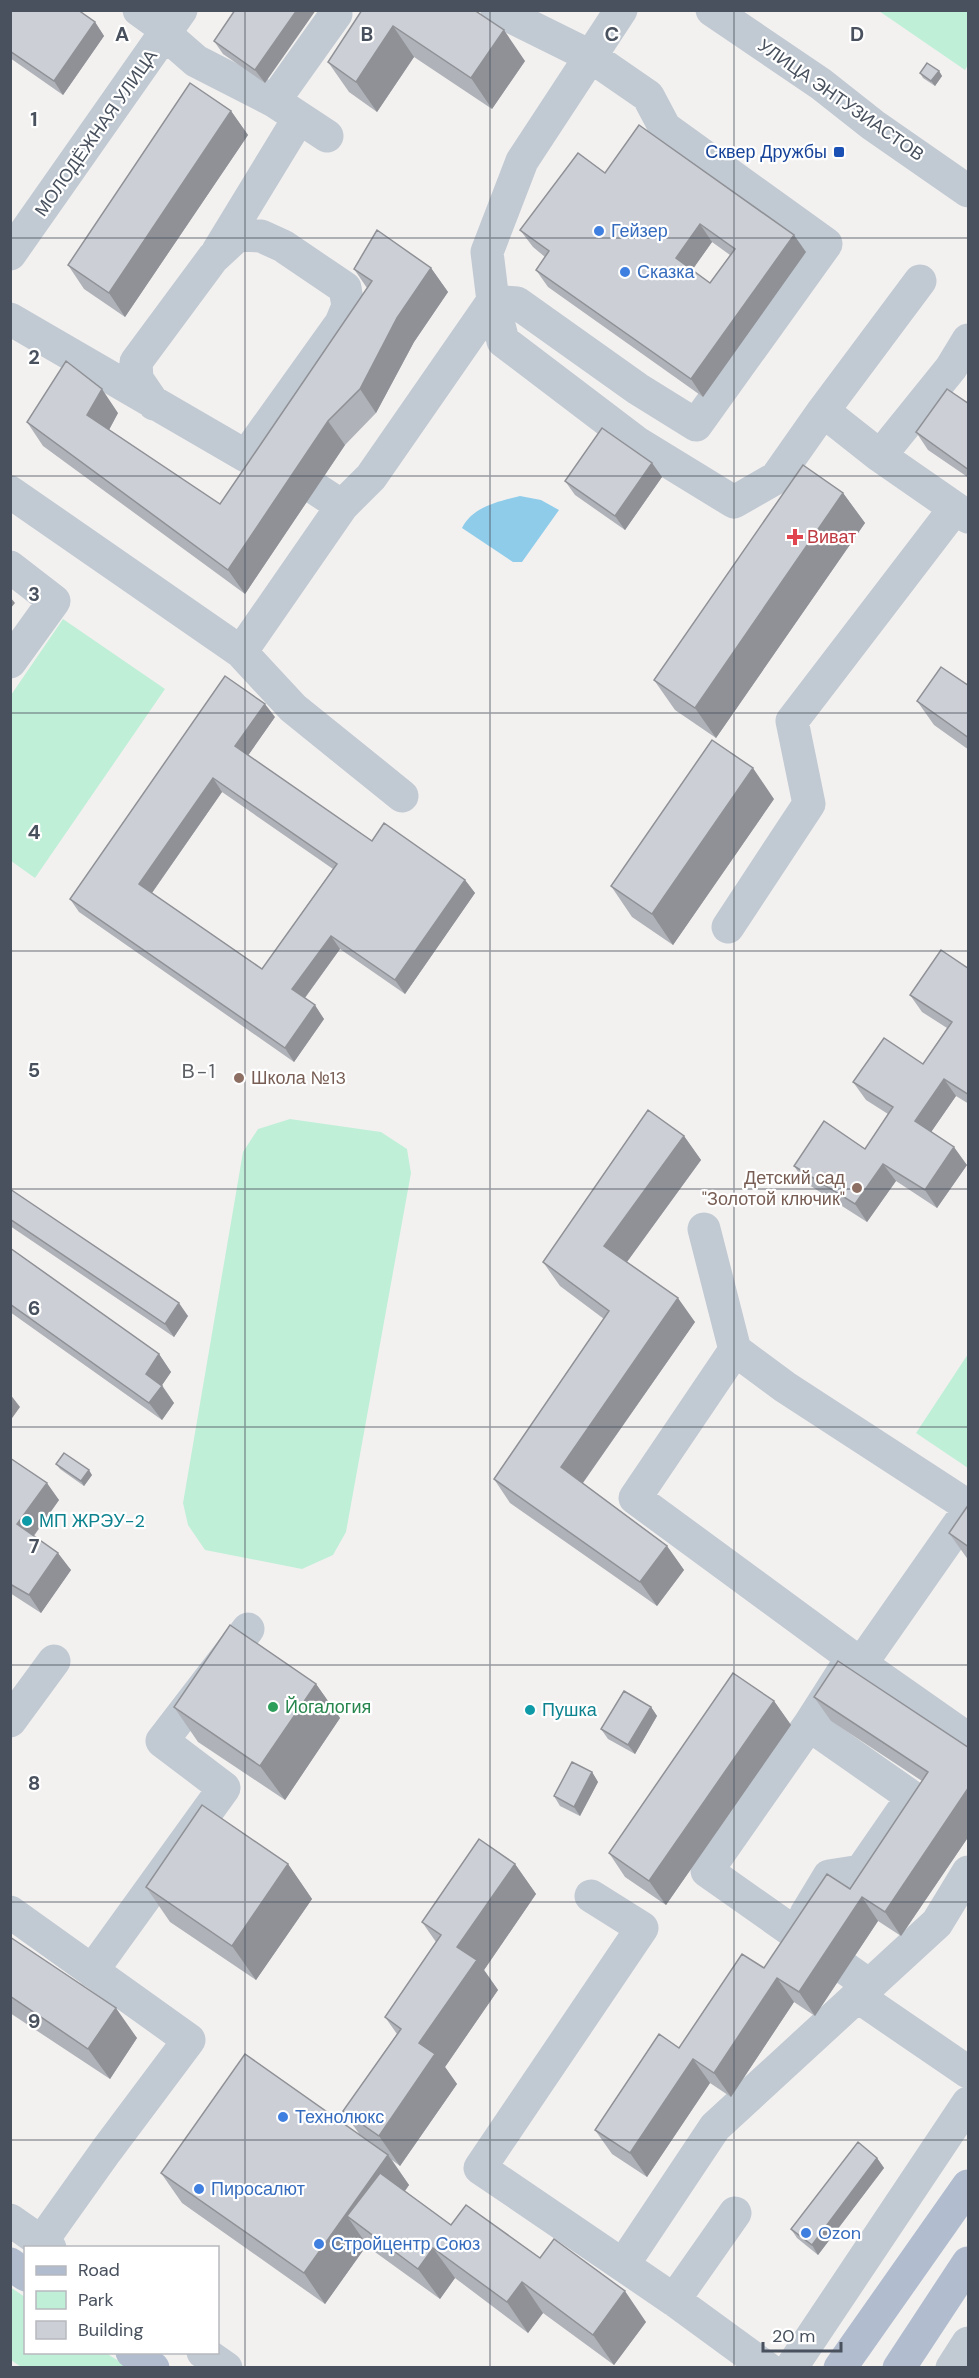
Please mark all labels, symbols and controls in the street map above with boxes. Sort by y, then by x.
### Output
text: A [115,21,129,47]
text: B [361,21,373,47]
text: C [605,21,619,47]
text: D [850,21,864,47]
street label: УЛИЦА ЭНТУЗИАСТОВ [753,33,929,167]
street label: МОЛОДЁЖНАЯ УЛИЦА [29,45,163,221]
text: 1 [30,106,38,132]
place label: Сквер Дружбы [705,140,827,164]
marker: Сквер Дружбы [832,145,846,159]
place label: Гейзер [611,219,668,243]
marker: Гейзер [592,224,606,238]
place label: Сказка [637,260,696,284]
marker: Сказка [618,265,632,279]
text: 2 [28,344,40,370]
place label: Виват [807,525,856,549]
marker: Виват [788,530,802,544]
text: 3 [28,581,40,607]
text: 4 [28,819,41,845]
text: 5 [28,1057,40,1083]
district label: В-1 [182,1058,216,1084]
place label: Школа №13 [251,1066,346,1090]
marker: Школа №13 [232,1071,246,1085]
place label: Детский сад "Золотой ключик" [702,1166,845,1211]
marker: Детский сад "Золотой ключик" [850,1181,864,1195]
text: 6 [28,1295,40,1321]
place label: МП ЖРЭУ-2 [39,1509,145,1533]
marker: МП ЖРЭУ-2 [20,1514,34,1528]
text: 7 [29,1533,40,1559]
place label: Йогалогия [285,1695,371,1719]
place label: Пушка [542,1698,598,1722]
marker: Йогалогия [266,1700,280,1714]
marker: Пушка [523,1703,537,1717]
text: 8 [28,1770,40,1796]
text: 9 [28,2008,40,2034]
place label: Технолюкс [295,2105,384,2129]
marker: Технолюкс [276,2110,290,2124]
place label: Пиросалют [211,2177,305,2201]
marker: Пиросалют [192,2182,206,2196]
place label: Ozon [818,2221,861,2245]
marker: Ozon [799,2226,813,2240]
place label: Стройцентр Союз [331,2232,480,2256]
marker: Стройцентр Союз [312,2237,326,2251]
legend [24,2246,219,2354]
text: Road [78,2258,120,2282]
text: Park [78,2288,114,2312]
scale bar [763,2315,841,2353]
text: Building [78,2318,143,2342]
text: 20 m [772,2324,815,2348]

